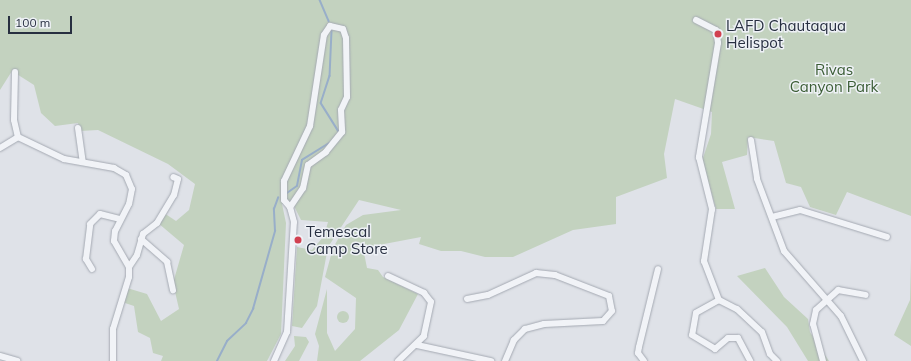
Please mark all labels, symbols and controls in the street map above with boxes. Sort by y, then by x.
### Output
scale bar [10,8,74,34]
text: 100 m [15,15,50,30]
place label: LAFD Chautaqua Helispot [726,16,846,51]
marker: LAFD Chautaqua Helispot [713,29,723,39]
park label: Rivas Canyon Park [790,60,878,95]
place label: Temescal Camp Store [306,222,388,257]
marker: Temescal Camp Store [293,235,303,245]

